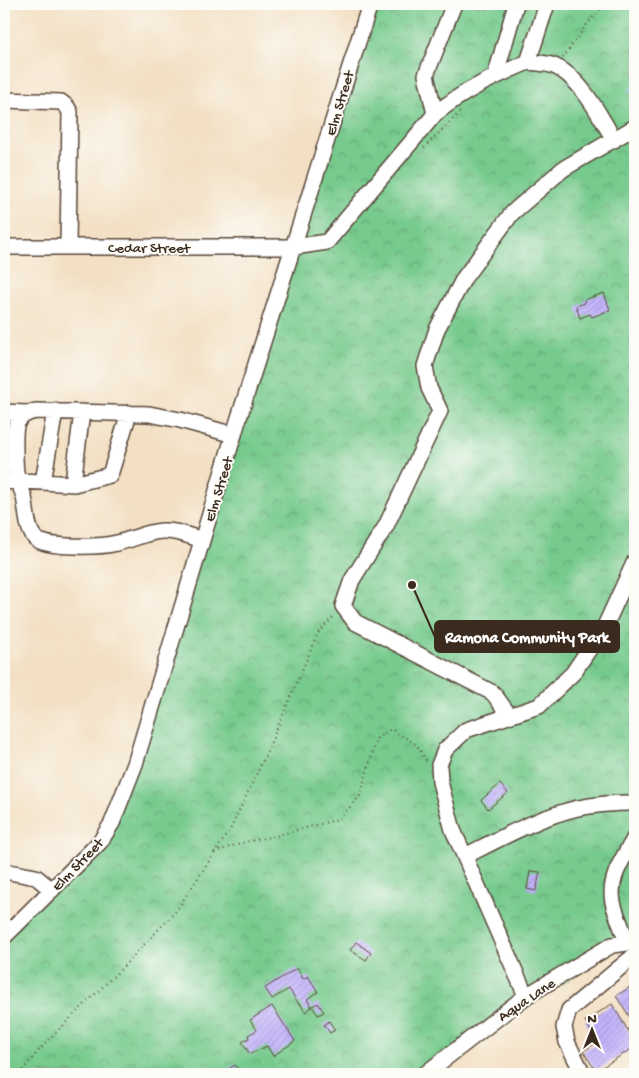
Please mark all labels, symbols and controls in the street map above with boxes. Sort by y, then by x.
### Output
street label: Elm Street [323,67,360,138]
street label: Cedar Street [108,240,192,258]
street label: Elm Street [202,453,239,524]
callout: Ramona Community Park [435,621,619,652]
text: Ramona Community Park [444,630,611,649]
street label: Elm Street [49,834,109,896]
street label: Aqua Lane [495,975,559,1026]
north arrow [566,1006,616,1056]
text: N [587,1011,597,1028]

